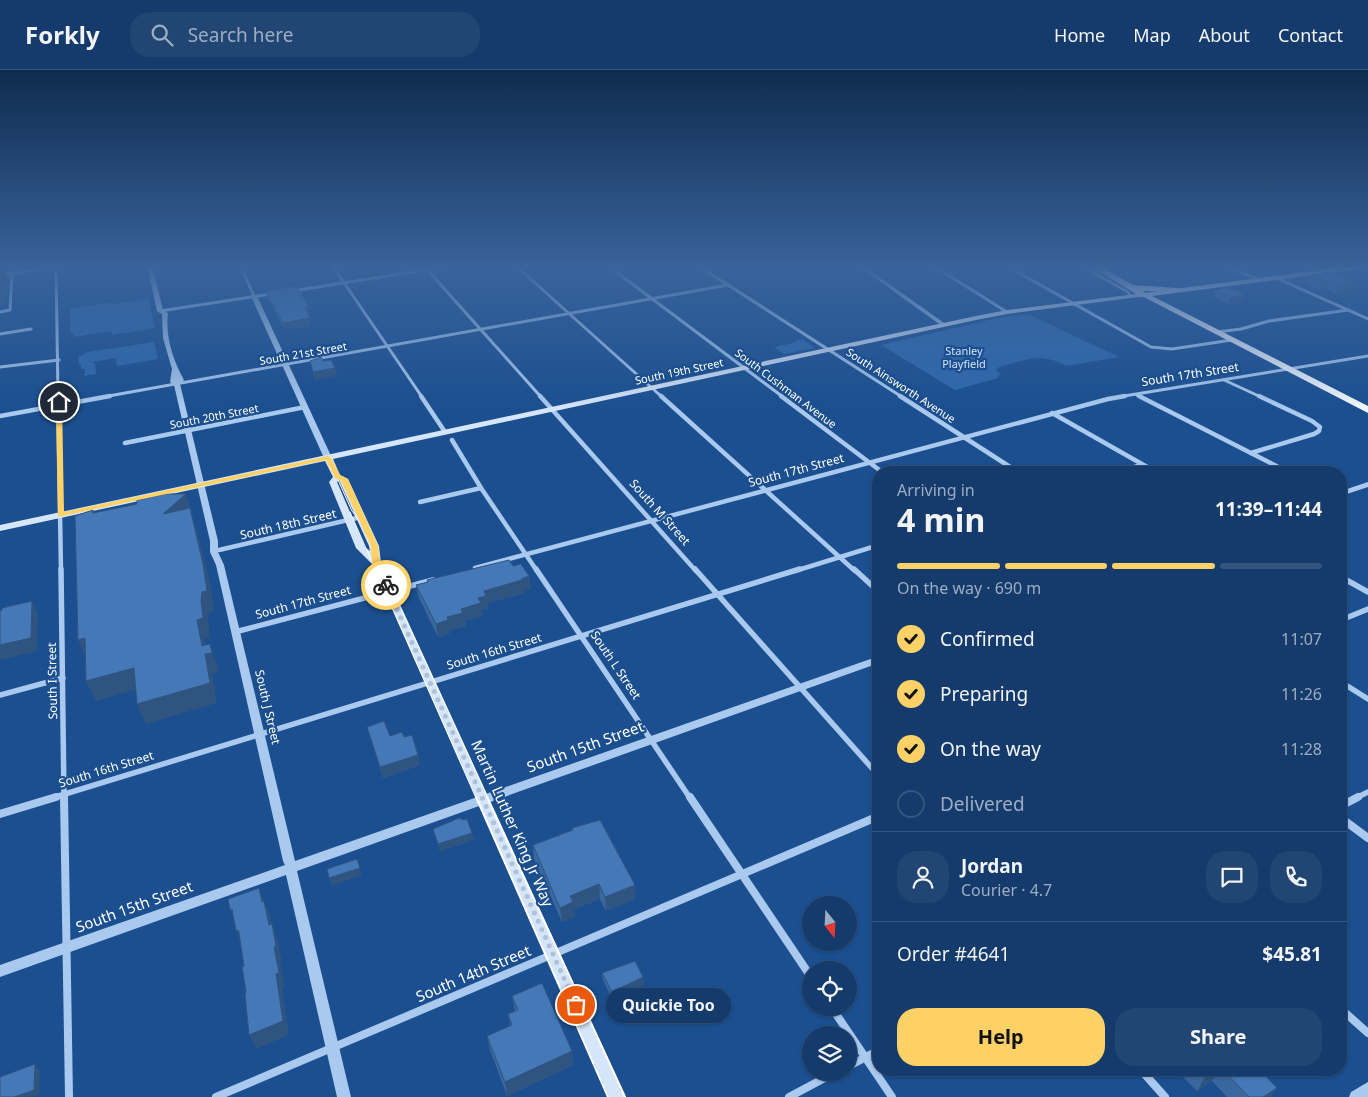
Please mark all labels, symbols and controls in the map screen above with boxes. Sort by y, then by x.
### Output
search box [130,12,480,57]
text: Forkly [25,18,100,51]
icon: search [148,21,176,49]
text: Search here [188,22,293,48]
text: Home [1054,23,1105,47]
text: Map [1133,23,1171,47]
text: About [1199,23,1250,47]
text: Contact [1278,23,1343,47]
street label: South 21st Street [258,338,348,368]
park label: Stanley Playfield [942,343,986,371]
street label: South Ainsworth Avenue [844,344,958,426]
street label: South Cushman Avenue [732,345,840,431]
street label: South 19th Street [633,354,725,388]
street label: South 17th Street [1140,358,1241,390]
pin [38,381,80,423]
icon: home [45,388,73,416]
street label: South 20th Street [168,400,260,432]
street label: South 17th Street [746,449,846,491]
street label: South M Street [626,475,695,549]
text: Arriving in [897,479,975,501]
text: 11:39–11:44 [1215,496,1322,522]
text: 4 min [897,498,985,541]
street label: South 18th Street [238,505,338,543]
courier [361,560,411,610]
icon: bike [372,571,400,599]
text: On the way · 690 m [897,577,1041,599]
street label: South 17th Street [253,581,353,623]
icon: check [897,625,925,653]
text: Confirmed [940,626,1035,652]
street label: South L Street [587,627,646,703]
street label: South 16th Street [445,628,544,673]
text: 11:07 [1281,628,1322,650]
street label: South I Street [43,642,61,720]
street label: South J Street [251,668,285,747]
icon: check [897,680,925,708]
text: Preparing [940,681,1028,707]
text: 11:26 [1281,683,1322,705]
street label: South 15th Street [524,715,647,776]
icon: check [897,735,925,763]
street label: Martin Luther King Jr Way [467,736,559,910]
text: On the way [940,736,1041,762]
text: 11:28 [1281,738,1322,760]
street label: South 16th Street [57,746,156,791]
text: Delivered [940,791,1025,817]
button: person [897,851,949,903]
button: chat [1206,851,1258,903]
button: phone [1270,851,1322,903]
text: Jordan [961,853,1023,879]
street label: South 15th Street [73,875,196,936]
text: Courier · 4.7 [961,879,1052,901]
north arrow [802,896,858,951]
map controls [802,896,857,1081]
street label: South 14th Street [413,940,534,1006]
text: Order #4641 [897,941,1010,967]
text: $45.81 [1262,941,1322,967]
button: locate [802,961,857,1016]
pin [555,984,597,1026]
callout: Quickie Too [606,988,731,1022]
icon: bag [562,991,590,1019]
text: Quickie Too [622,994,715,1016]
button: Help [897,1008,1105,1066]
button: Share [1115,1008,1322,1066]
button: layers [802,1026,857,1081]

